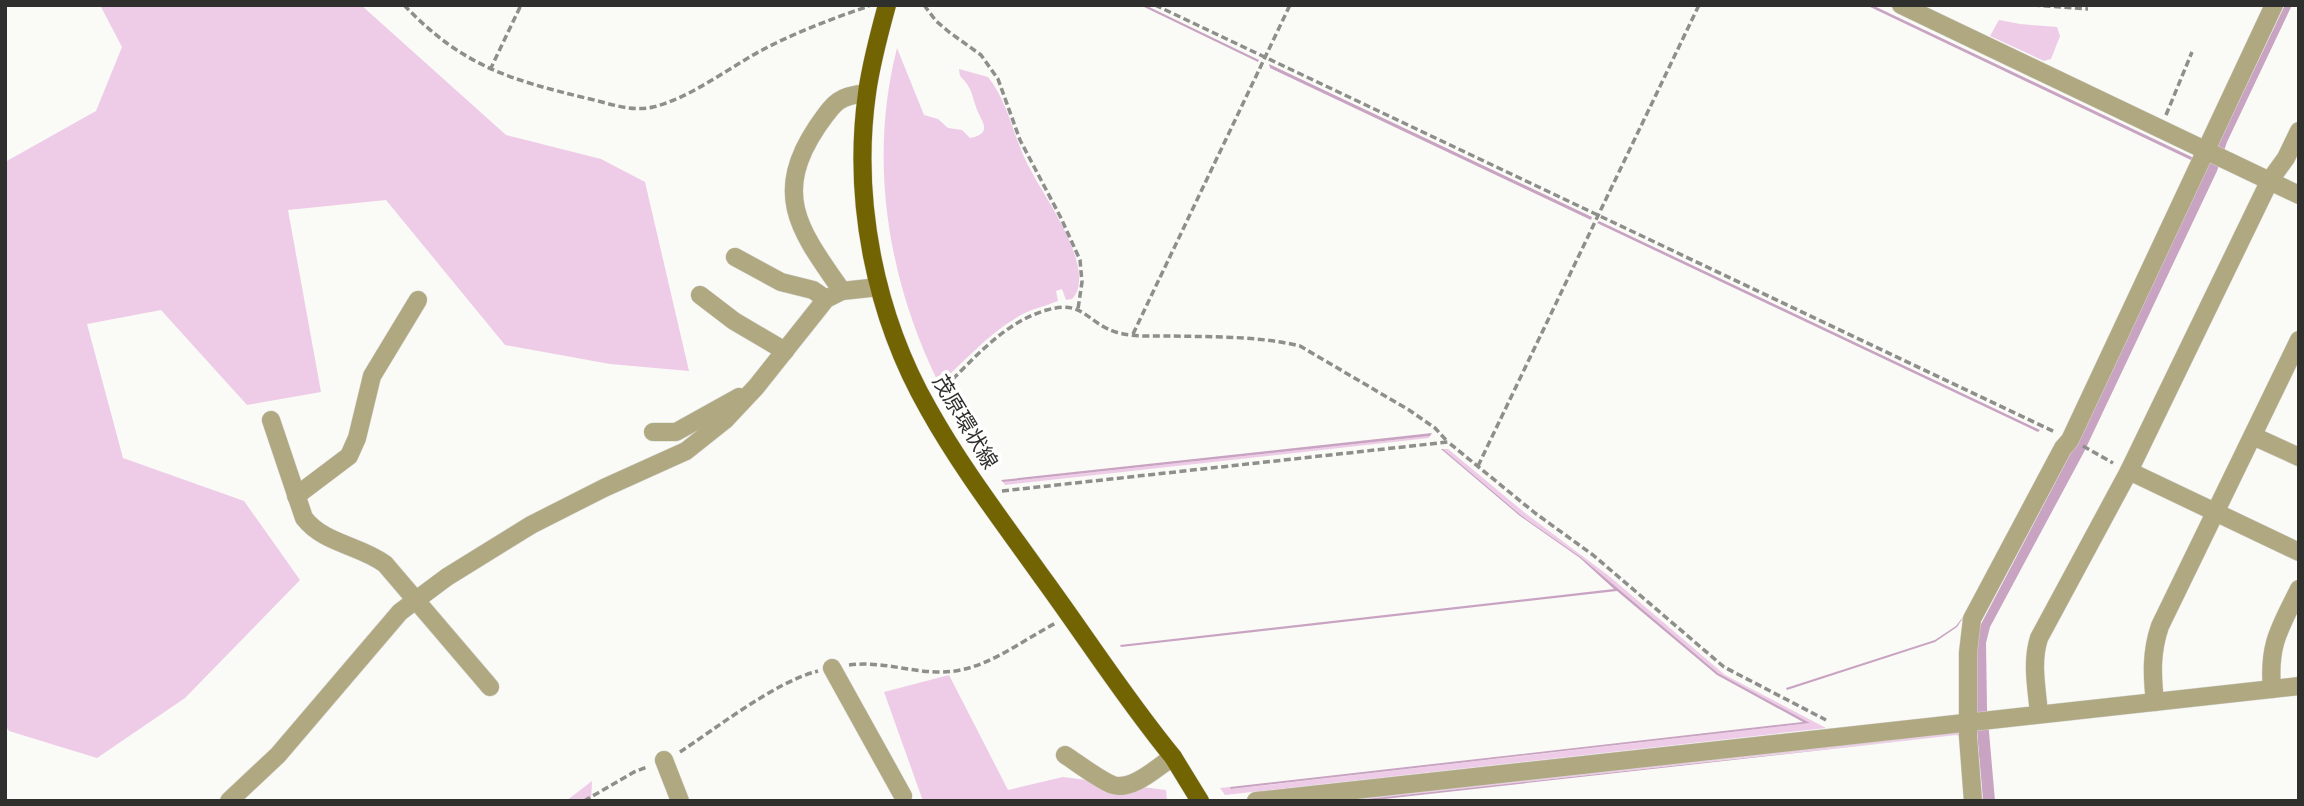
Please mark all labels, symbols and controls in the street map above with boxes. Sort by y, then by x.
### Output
street label: 茂原環状線 [927,369,1005,474]

